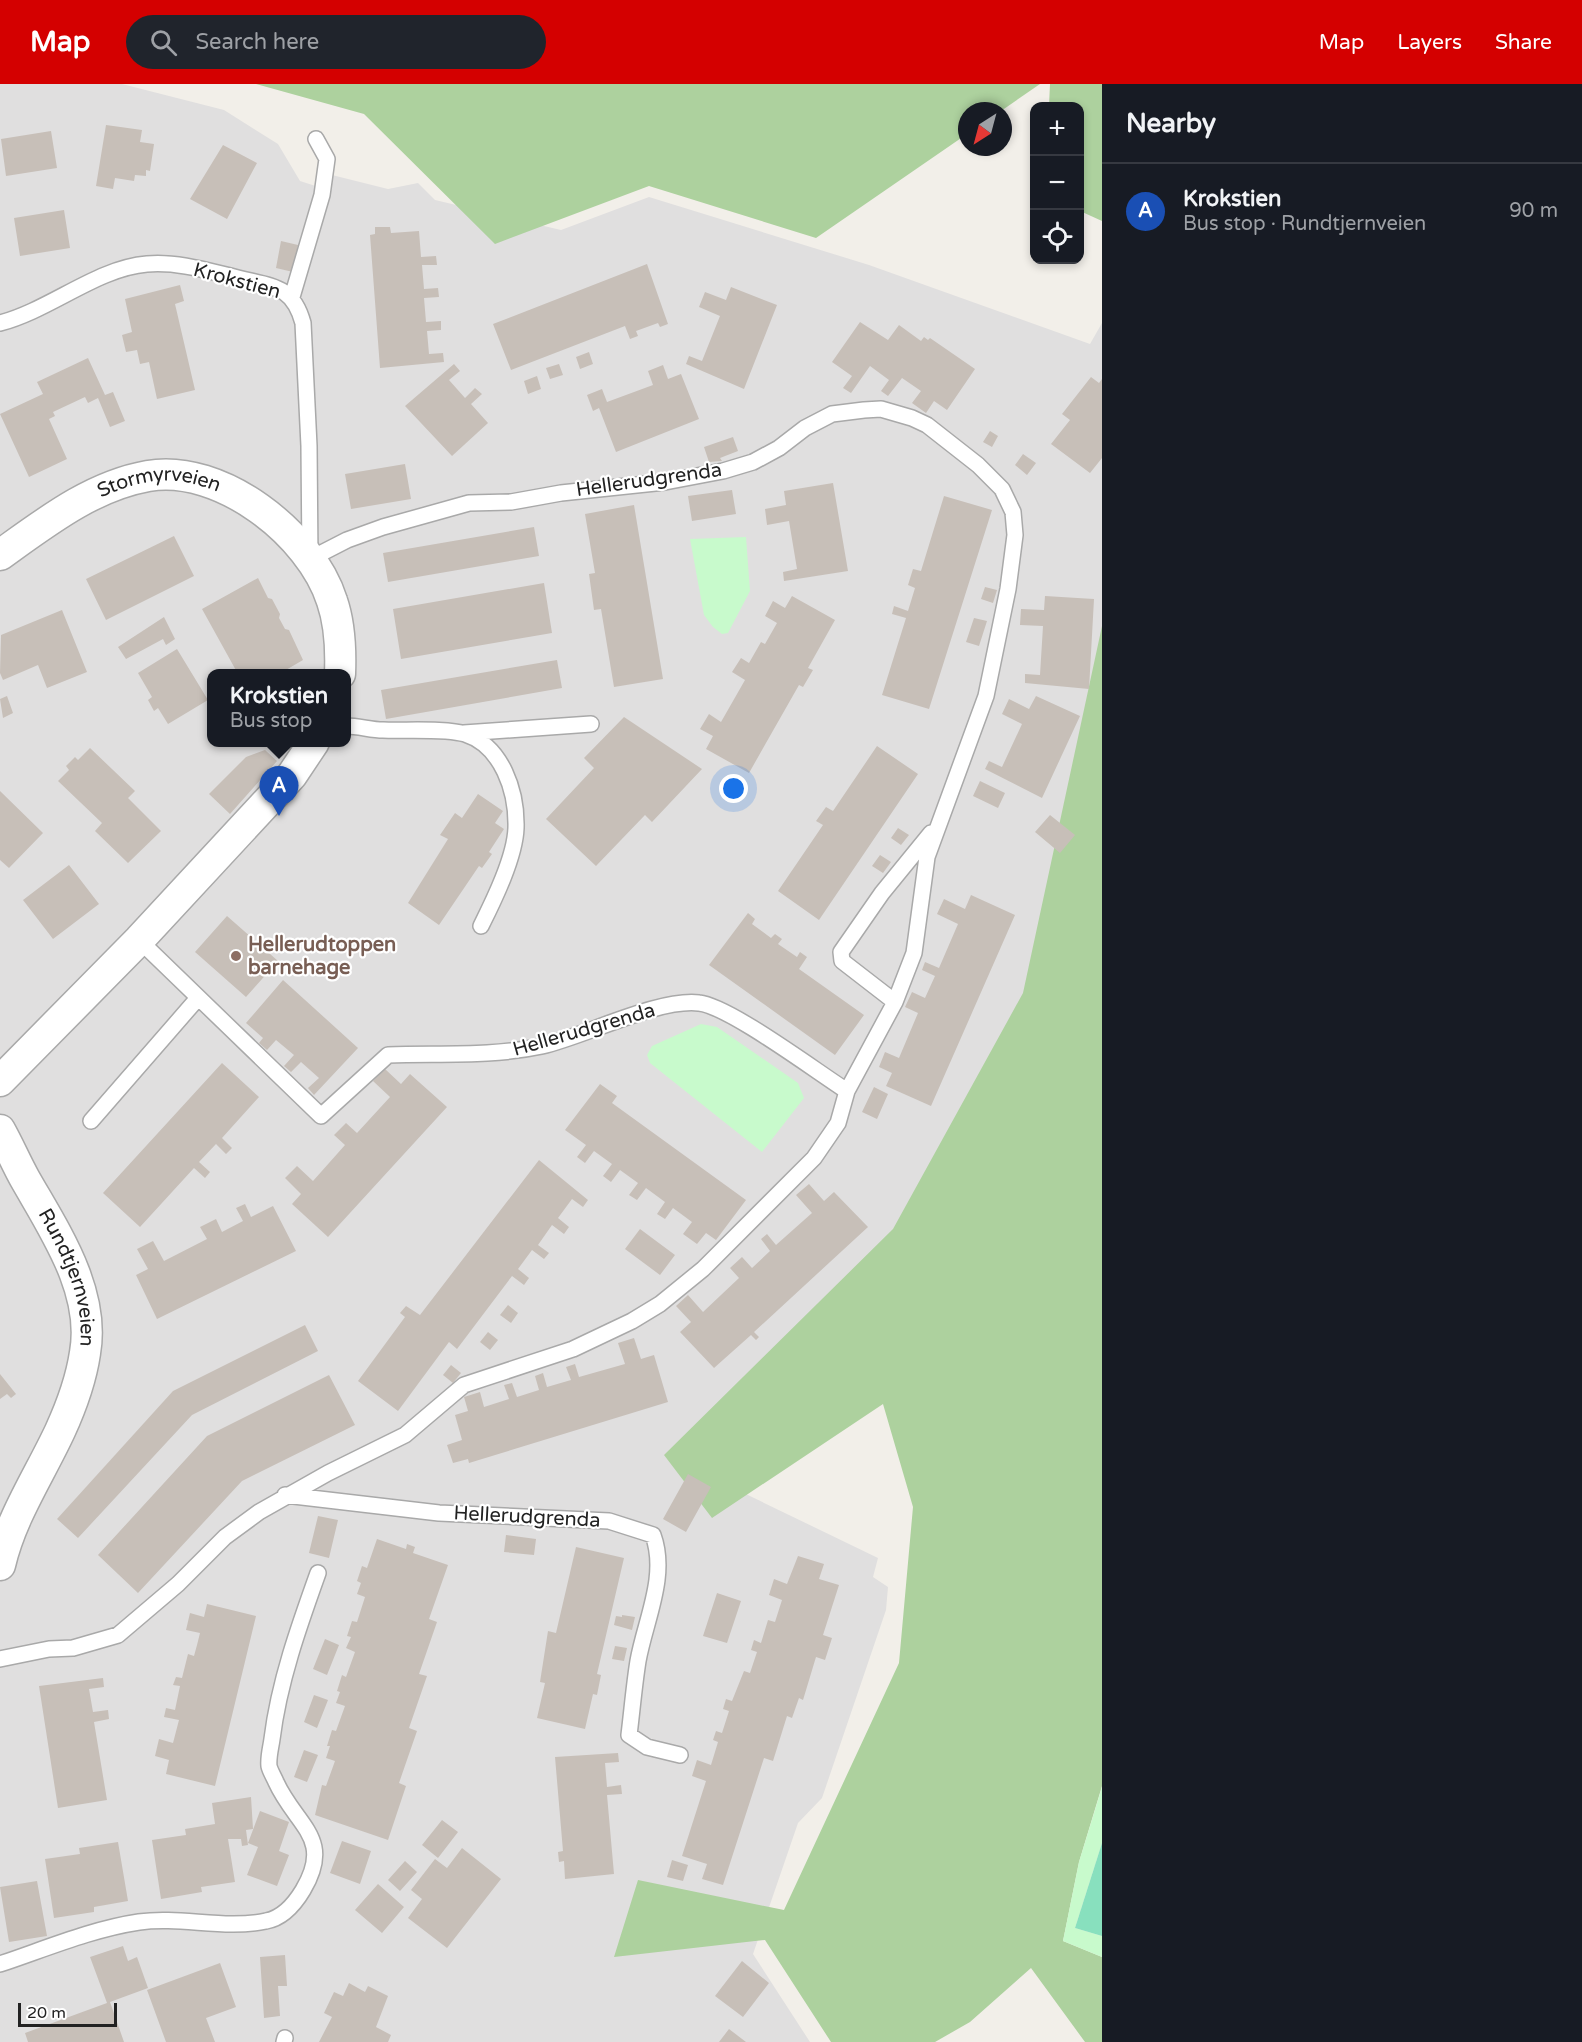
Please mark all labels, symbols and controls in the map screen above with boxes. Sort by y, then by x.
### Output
search box [126,15,546,69]
text: Map [30,25,90,59]
icon: search [147,26,180,59]
text: Search here [195,29,319,55]
text: Map [1319,30,1364,55]
text: Layers [1397,30,1462,55]
text: Share [1495,30,1552,55]
north arrow [958,102,1012,156]
map controls [1030,102,1084,264]
button: + [1030,102,1084,156]
text: Nearby [1126,108,1216,139]
button: − [1030,156,1084,210]
text: Krokstien [1183,186,1281,212]
text: A [1138,199,1153,223]
text: 90 m [1509,199,1558,223]
button: locate [1030,210,1084,264]
text: Bus stop · Rundtjernveien [1183,212,1426,236]
street label: Krokstien [191,258,283,304]
street label: Hellerudgrenda [574,458,724,502]
street label: Stormyrveien [94,462,224,503]
popup [207,669,351,747]
text: Krokstien [230,683,328,709]
text: Bus stop [230,709,312,733]
pin: A [260,766,298,816]
your location [719,774,748,803]
place label: Hellerudtoppen barnehage [248,933,396,980]
marker: Hellerudtoppen barnehage [229,949,243,963]
street label: Hellerudgrenda [510,998,658,1062]
street label: Rundtjernveien [33,1204,99,1347]
street label: Hellerudgrenda [453,1501,601,1533]
scale bar [18,2000,117,2028]
text: 20 m [27,2003,66,2023]

